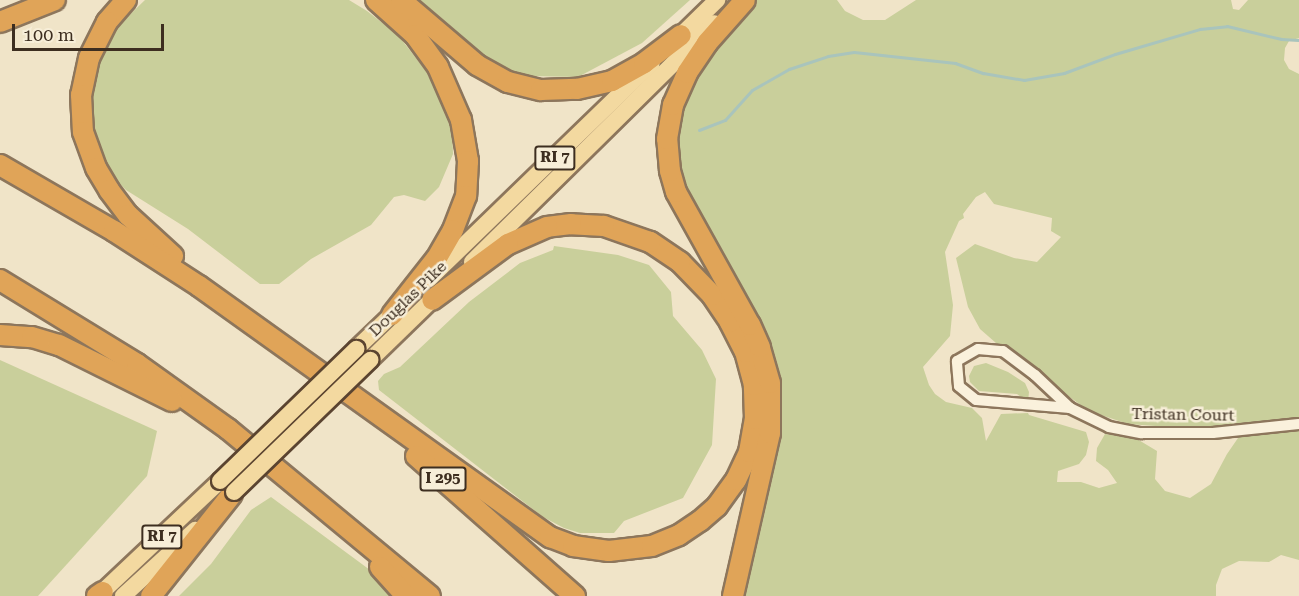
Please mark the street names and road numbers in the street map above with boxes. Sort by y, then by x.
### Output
road number: RI 7 [534,146,576,170]
street label: Douglas Pike [365,257,451,341]
street label: Tristan Court [1131,405,1235,425]
road number: I 295 [419,467,467,491]
road number: RI 7 [141,525,183,549]

